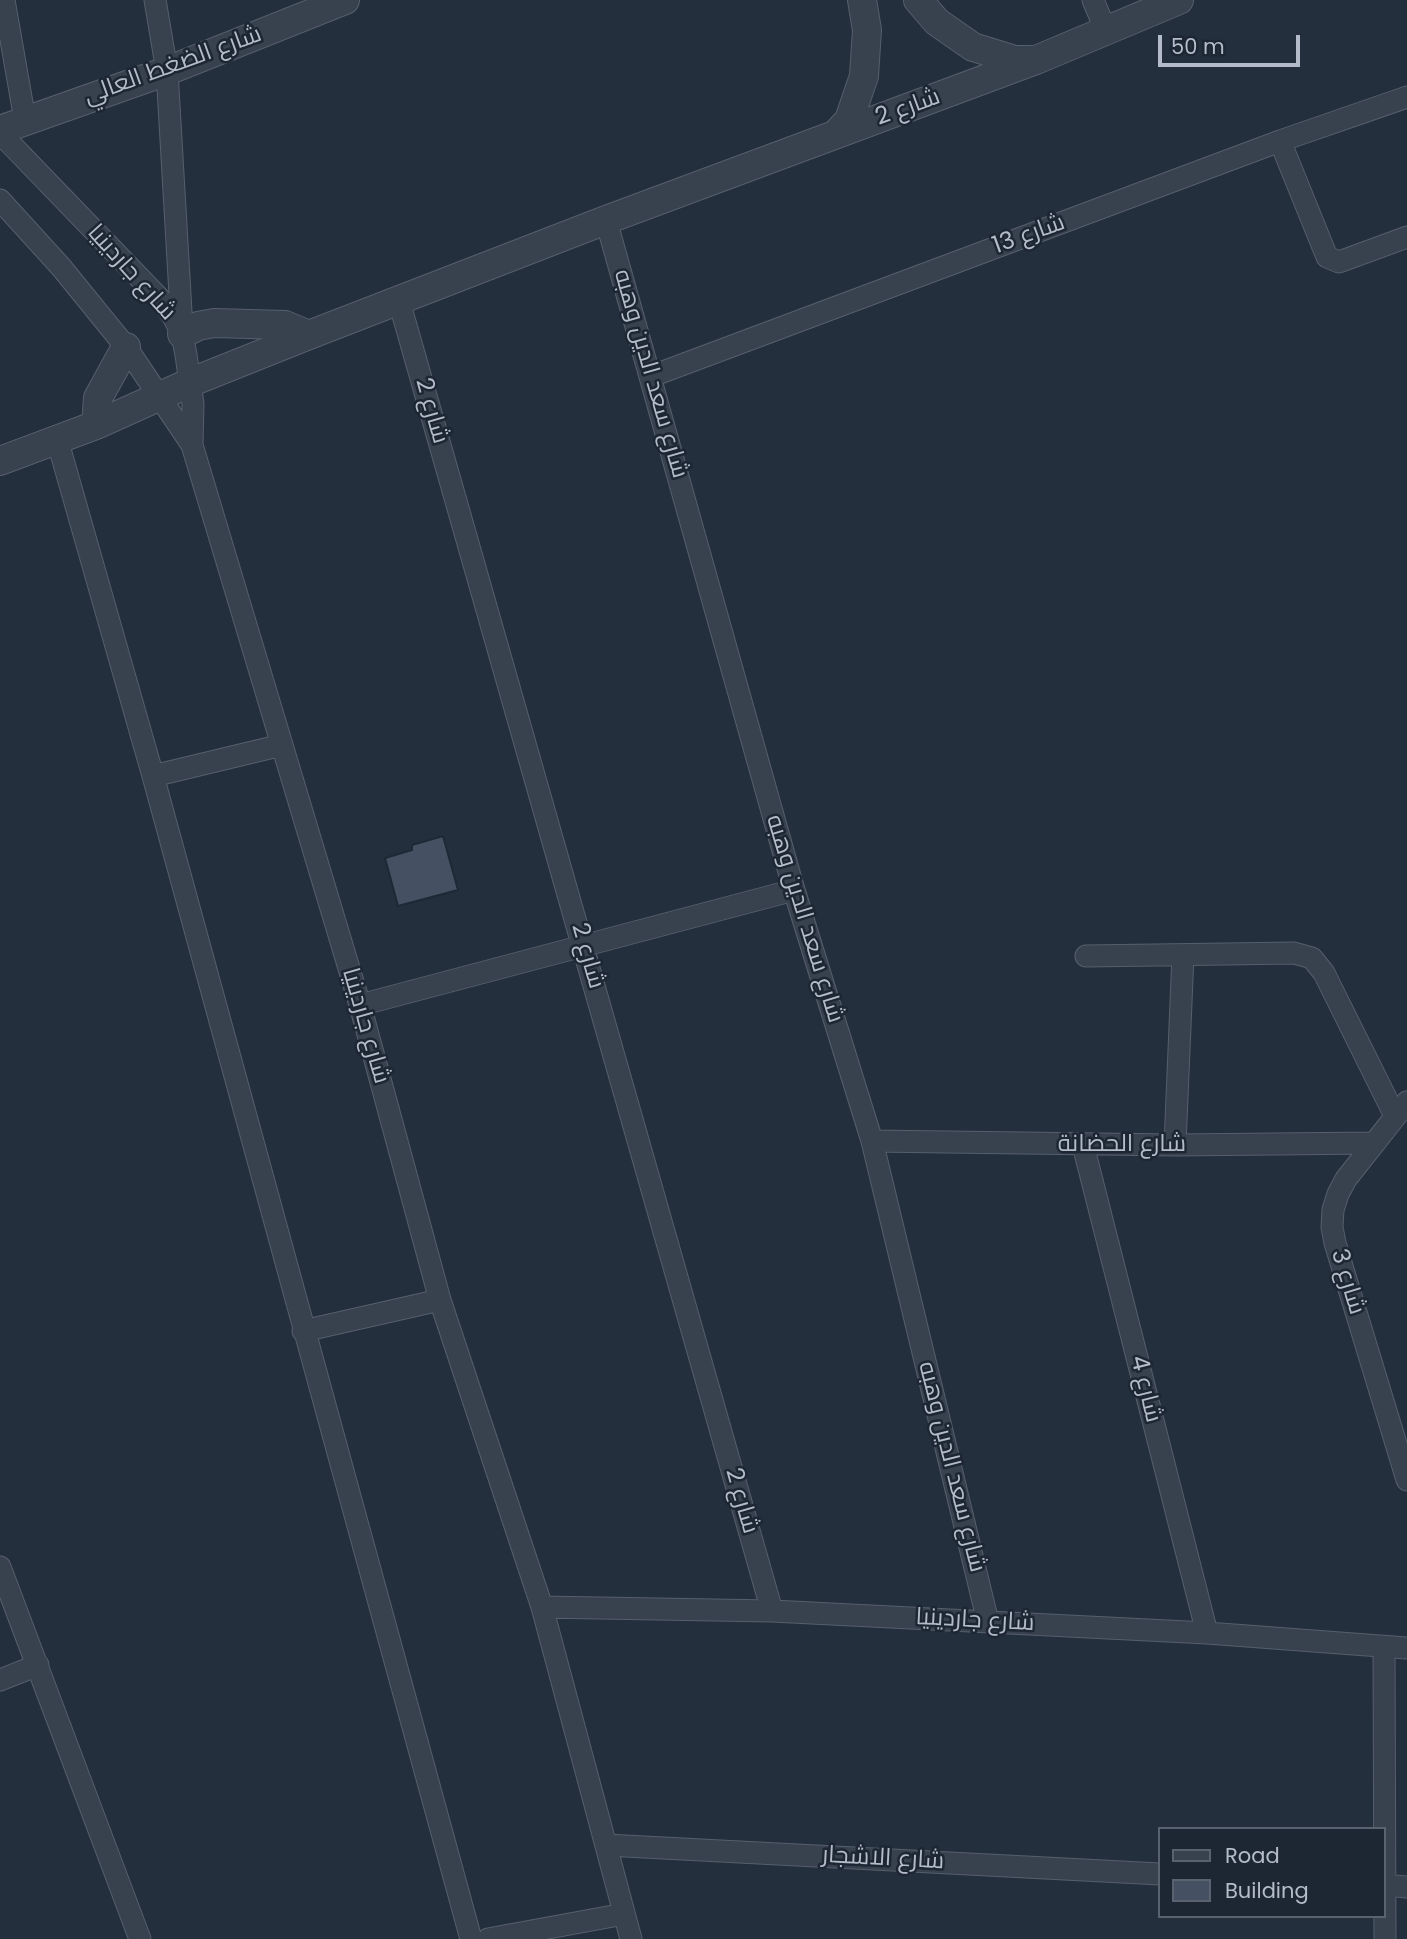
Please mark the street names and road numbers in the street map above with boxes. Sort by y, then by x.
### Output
street label: شارع الضغط العالي [80,20,266,112]
street label: شارع 2 [872,83,944,133]
street label: شارع 13 [989,209,1069,261]
street label: شارع جاردينيا [81,219,181,327]
street label: شارع سعد الدين وهبه [606,266,694,482]
street label: شارع 2 [408,375,454,447]
street label: شارع سعد الدين وهبه [759,812,849,1026]
street label: شارع 2 [564,920,610,992]
street label: شارع جاردينيا [335,965,395,1087]
street label: شارع الحضانة [1058,1131,1186,1159]
street label: شارع 3 [1323,1246,1371,1318]
street label: شارع 4 [1123,1353,1167,1425]
street label: شارع سعد الدين وهبه [911,1359,991,1575]
street label: شارع 2 [718,1465,764,1537]
street label: شارع جاردينيا [915,1604,1035,1638]
street label: شارع الاشجار [821,1841,945,1877]

